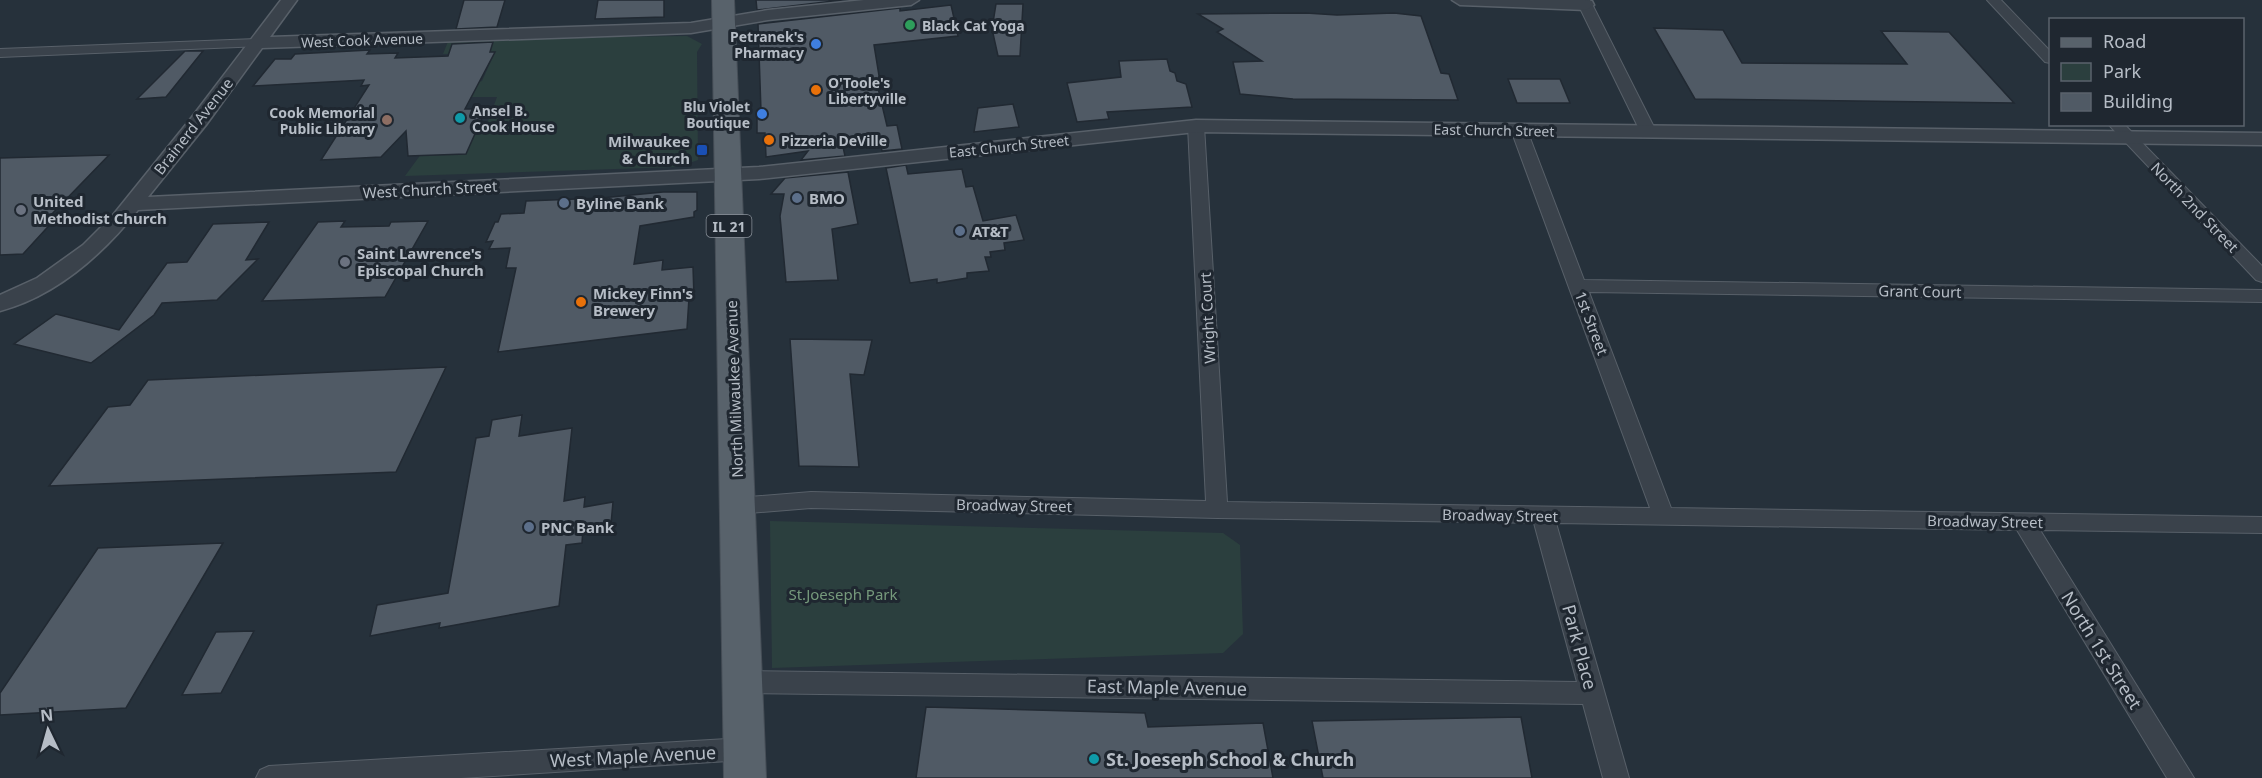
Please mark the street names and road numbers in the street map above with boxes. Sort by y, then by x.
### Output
street label: West Cook Avenue [301,28,423,52]
street label: Brainerd Avenue [149,74,237,178]
street label: East Church Street [1433,119,1555,141]
street label: East Church Street [948,130,1070,162]
street label: North 2nd Street [2147,158,2244,257]
street label: West Church Street [362,175,498,203]
road number: IL 21 [706,215,752,237]
street label: Wright Court [1195,271,1219,364]
street label: Grant Court [1878,280,1962,302]
street label: 1st Street [1571,288,1614,358]
street label: North Milwaukee Avenue [721,300,747,478]
street label: Broadway Street [956,494,1073,516]
street label: Broadway Street [1442,504,1559,526]
street label: Broadway Street [1927,510,2044,532]
street label: North 1st Street [2056,587,2148,714]
street label: Park Place [1557,602,1603,692]
street label: East Maple Avenue [1087,674,1247,700]
street label: West Maple Avenue [549,740,717,772]

